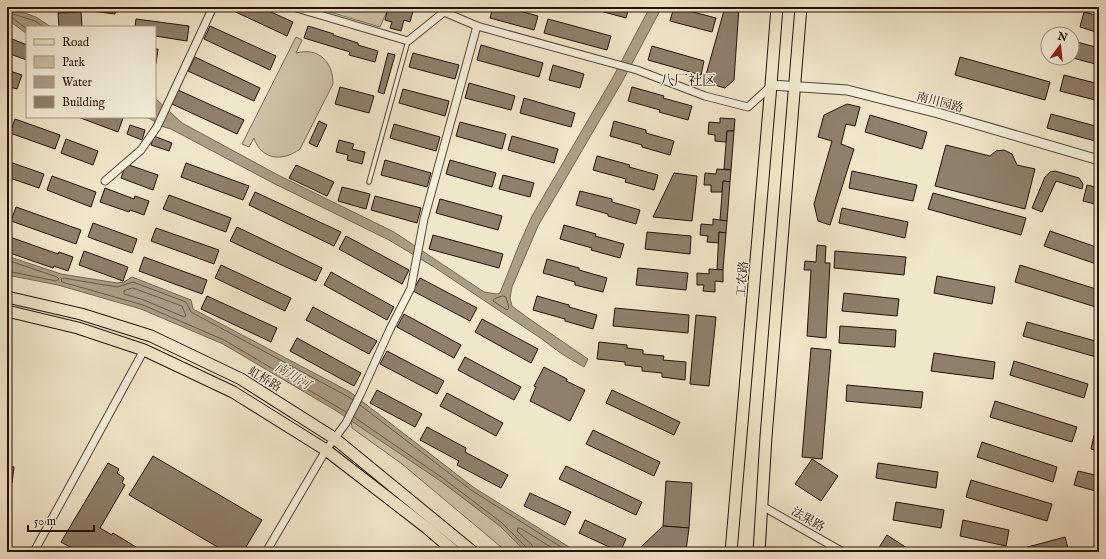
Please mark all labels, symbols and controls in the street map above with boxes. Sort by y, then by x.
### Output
legend [26,26,156,118]
north arrow [1040,26,1080,66]
text: N [1055,29,1069,45]
text: Road [62,35,90,50]
text: Park [62,55,85,70]
district label: 八厂社区 [660,72,716,90]
text: Water [62,75,93,90]
street label: 南川园路 [915,89,965,116]
text: Building [62,95,106,110]
street label: 工农路 [733,260,752,298]
water label: 南川河 [271,359,315,395]
street label: 虹桥路 [245,364,284,395]
street label: 法果路 [788,504,827,535]
scale bar [28,507,94,533]
text: 50 m [34,514,56,529]

